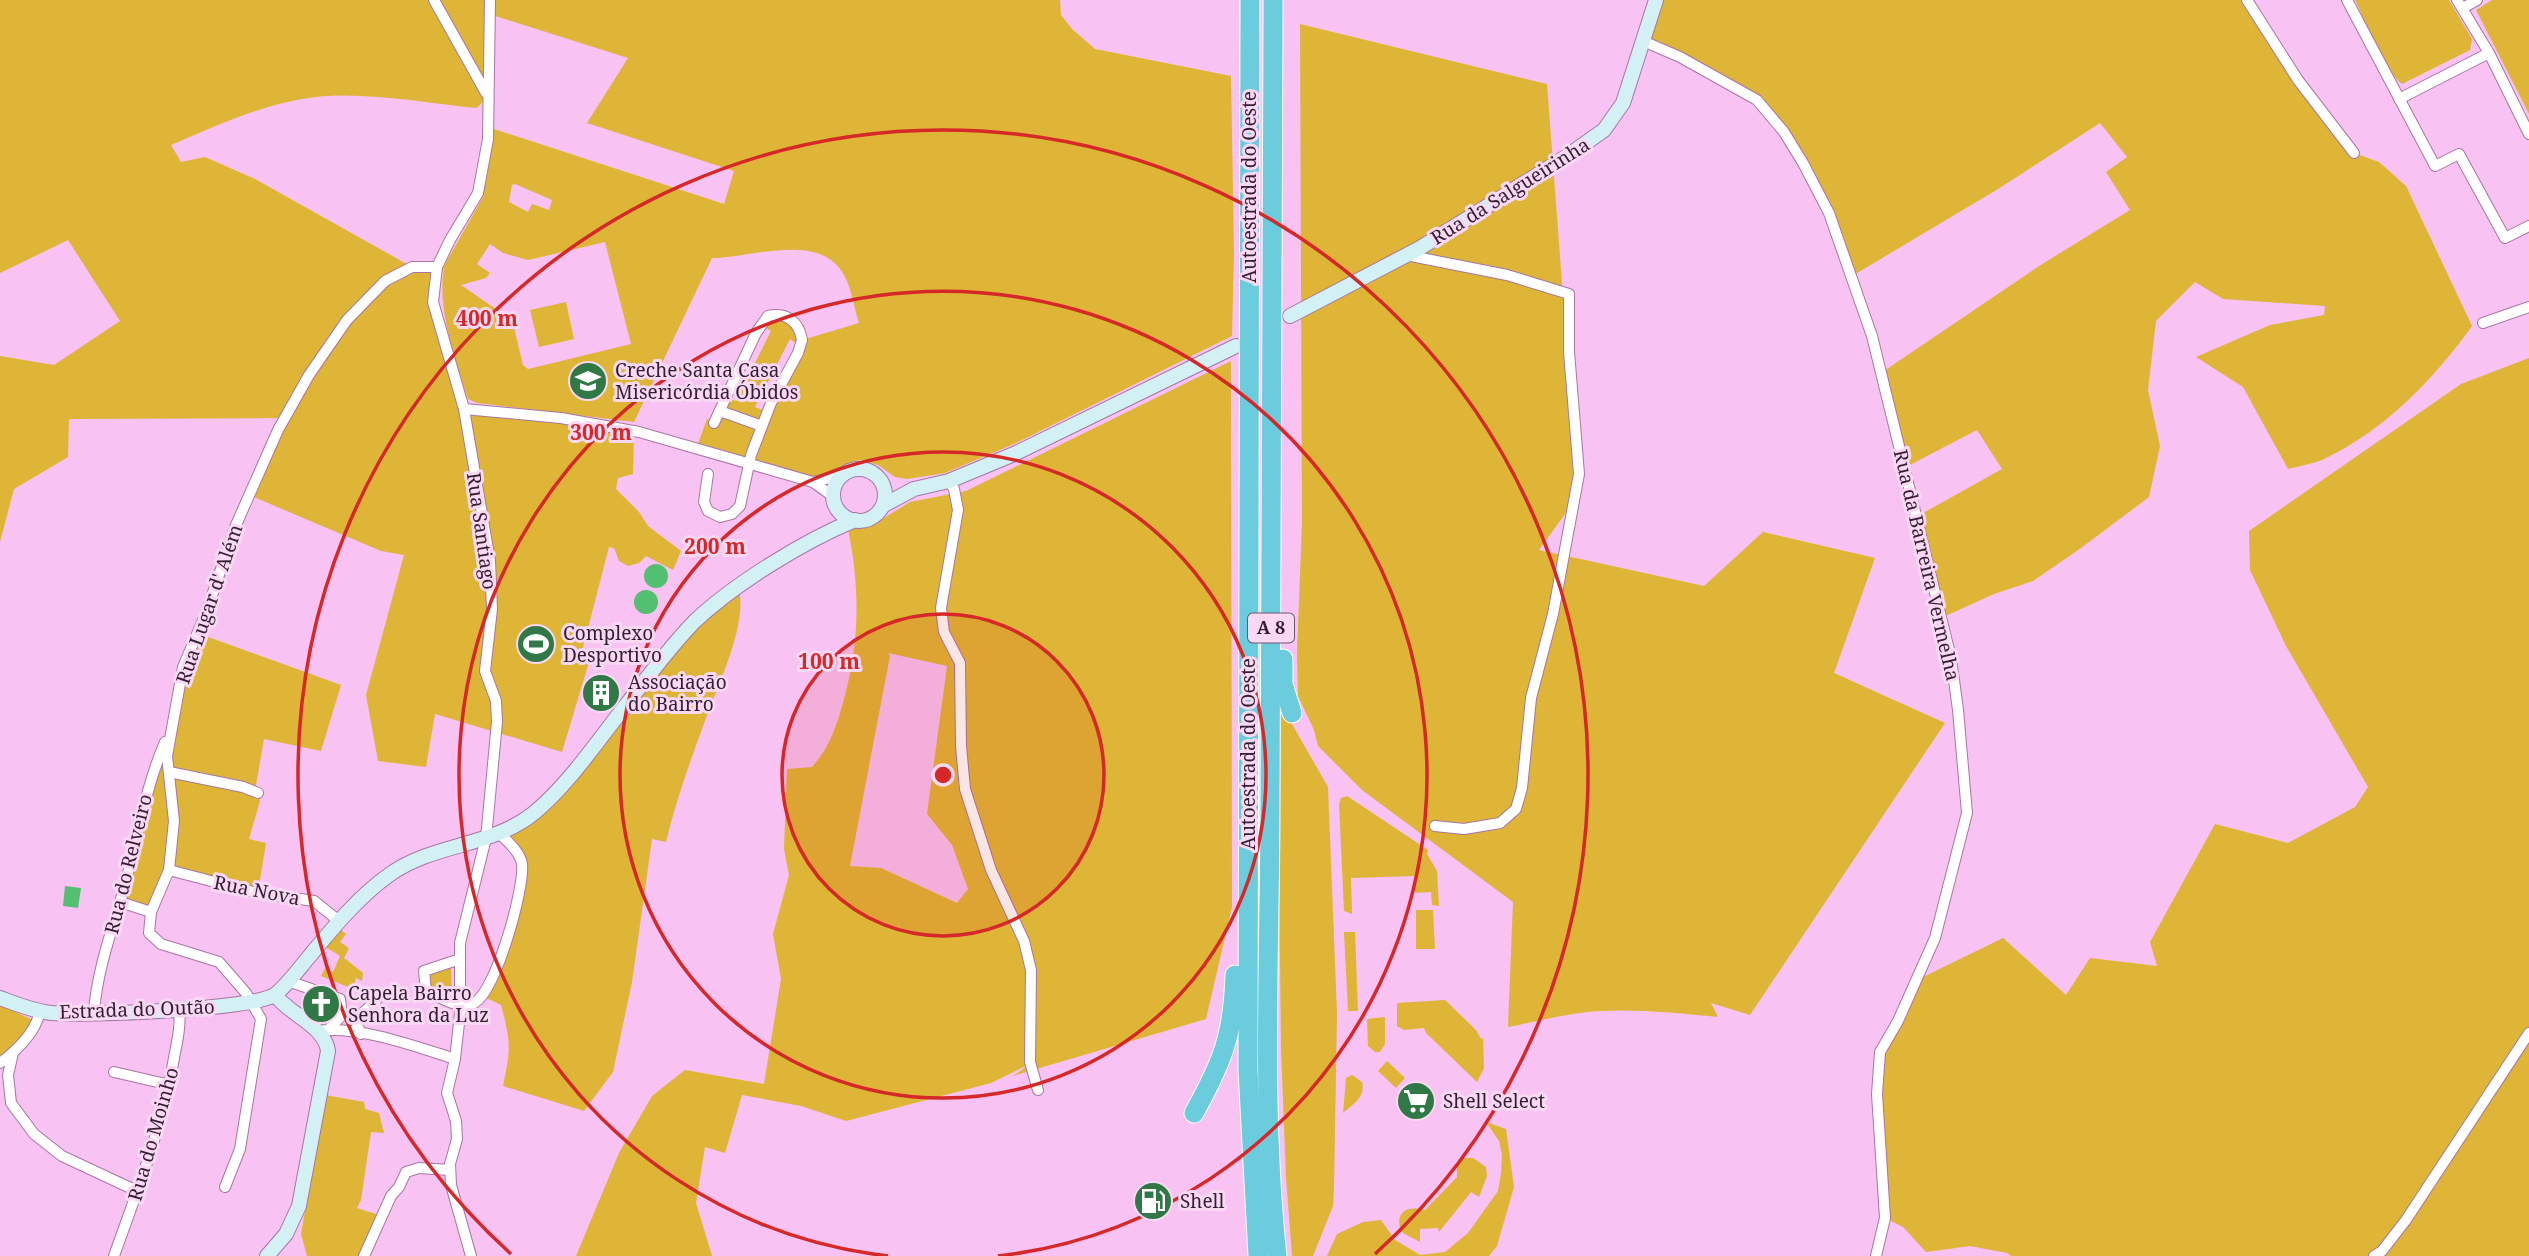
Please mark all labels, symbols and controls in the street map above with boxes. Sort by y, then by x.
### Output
street label: Autoestrada do Oeste [1236,91,1262,283]
street label: Rua da Salgueirinha [1426,131,1594,251]
text: 400 m [456,304,518,332]
place label: Creche Santa Casa Misericórdia Óbidos [615,357,798,405]
school or university icon: Creche Santa Casa Misericórdia Óbidos [567,360,609,402]
text: 300 m [570,418,632,446]
street label: Rua da Barreira Vermelha [1888,447,1966,683]
street label: Rua Santiago [461,471,503,591]
street label: Rua Lugar d' Além [170,521,249,687]
text: 200 m [684,532,746,560]
road number: A 8 [1248,614,1294,642]
place label: Complexo Desportivo [563,620,662,668]
sports icon: Complexo Desportivo [515,623,557,665]
text: 100 m [798,647,860,675]
street label: Autoestrada do Oeste [1235,658,1261,850]
place label: Associação do Bairro [628,669,727,717]
building icon: Associação do Bairro [580,672,622,714]
centre of rings [931,763,955,787]
street label: Rua do Relveiro [98,791,158,937]
street label: Rua Nova [212,869,302,911]
place label: Capela Bairro Senhora da Luz [348,980,489,1028]
church icon: Capela Bairro Senhora da Luz [300,983,342,1025]
street label: Estrada do Outão [59,993,215,1025]
street label: Rua do Moinho [121,1064,185,1204]
supermarket icon: Shell Select [1395,1080,1437,1122]
place label: Shell Select [1443,1088,1545,1114]
fuel station icon: Shell [1132,1180,1174,1222]
place label: Shell [1180,1188,1224,1214]

